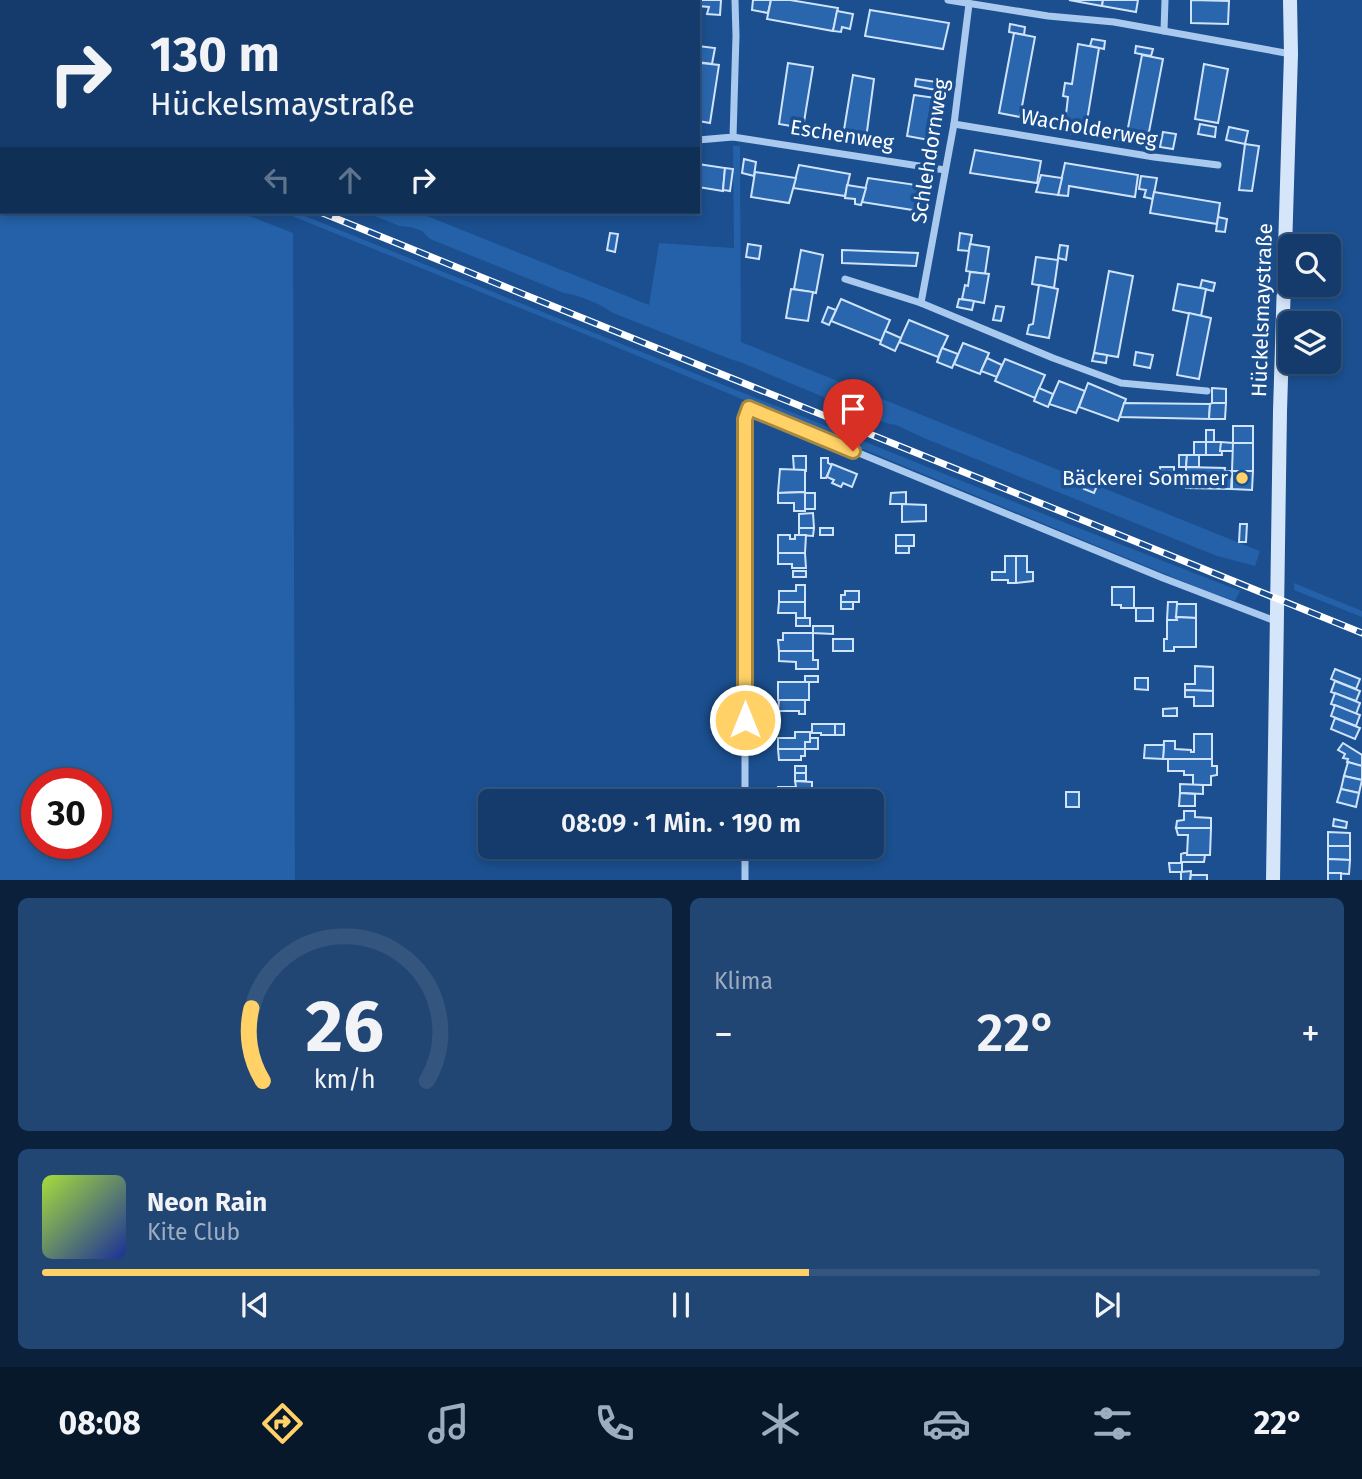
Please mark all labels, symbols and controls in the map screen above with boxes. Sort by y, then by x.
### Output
text: 130 m [150,25,280,84]
icon: right [35,28,126,119]
street label: Schlehdornweg [906,77,954,225]
text: Hückelsmaystraße [150,85,415,123]
street label: Wacholderweg [1019,103,1159,153]
street label: Eschenweg [788,114,896,156]
icon: left [258,161,296,199]
icon: ahead [331,161,369,199]
icon: right [404,161,442,199]
street label: Hückelsmaystraße [1246,223,1278,397]
map controls [1278,234,1341,374]
button: search [1278,234,1341,297]
button: layers [1278,311,1341,374]
pin [823,379,883,451]
icon: arrive [834,390,872,428]
place label: Bäckerei Sommer [1062,465,1228,491]
marker: Bäckerei Sommer [1234,470,1250,486]
position arrow [708,683,782,757]
speed limit sign: 30 [21,768,112,859]
text: 08:09 · 1 Min. · 190 m [561,808,801,839]
text: Klima [714,967,773,995]
text: 26 [306,983,384,1070]
text: 22° [977,1002,1057,1065]
text: − [714,1011,733,1057]
text: + [1301,1011,1320,1057]
text: km/h [314,1064,376,1094]
text: Neon Rain [147,1187,267,1218]
text: Kite Club [147,1218,240,1246]
icon: previous [236,1286,274,1324]
icon: pause [662,1286,700,1324]
icon: next [1088,1286,1126,1324]
icon: directions [258,1399,307,1448]
icon: music [424,1399,473,1448]
icon: phone [590,1399,639,1448]
icon: climate [756,1399,805,1448]
icon: car [922,1399,971,1448]
icon: filters [1088,1399,1137,1448]
text: 08:08 [58,1404,141,1442]
text: 22° [1254,1404,1303,1442]

